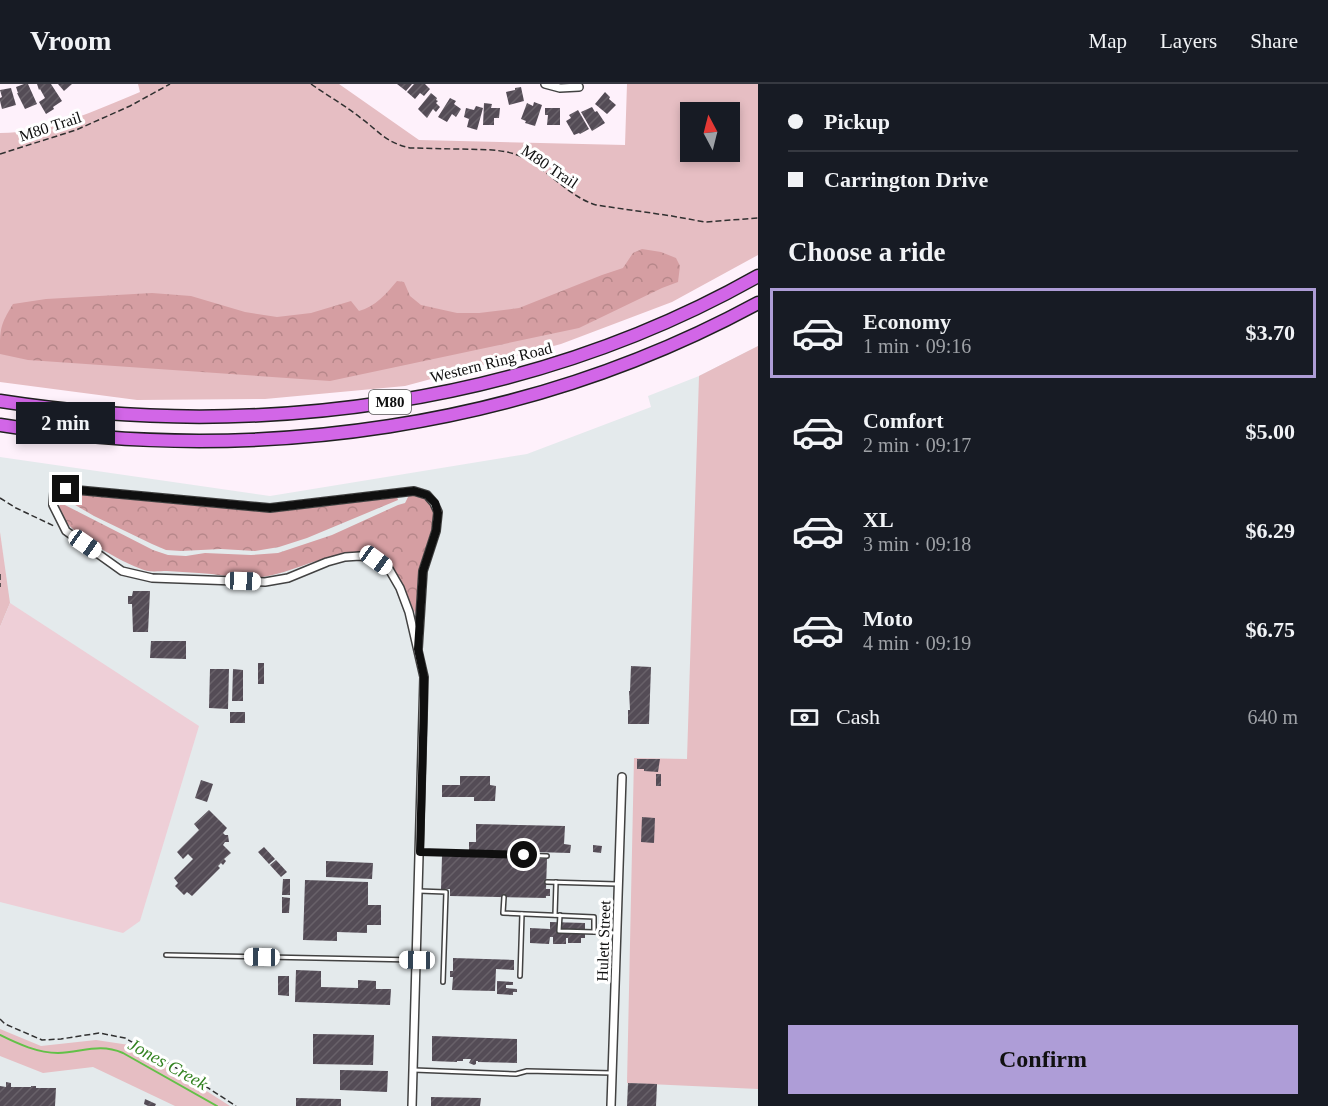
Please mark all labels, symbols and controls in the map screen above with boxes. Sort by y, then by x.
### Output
text: Vroom [30,25,111,56]
text: Map [1089,29,1127,53]
text: Layers [1160,29,1217,53]
text: Share [1250,29,1298,53]
north arrow [680,102,740,162]
map controls [680,102,740,162]
street label: M80 Trail [17,108,84,145]
text: Pickup [824,109,890,134]
street label: M80 Trail [518,141,582,192]
text: Carrington Drive [824,167,988,192]
text: Choose a ride [788,237,946,267]
icon: car [791,306,845,360]
text: Economy [863,309,951,334]
text: $3.70 [1246,320,1295,345]
text: 1 min · 09:16 [863,335,971,357]
street label: Western Ring Road [428,339,554,387]
road number: M80 [369,390,411,414]
callout: 2 min [16,402,116,444]
icon: car [791,405,845,459]
text: Comfort [863,408,944,433]
text: 2 min [41,412,90,434]
text: $5.00 [1246,419,1295,444]
text: 2 min · 09:17 [863,434,971,456]
route end [52,475,79,502]
icon: car [791,504,845,558]
text: XL [863,507,894,532]
text: $6.29 [1246,518,1295,543]
car [65,526,105,562]
text: 3 min · 09:18 [863,533,971,555]
car [356,542,396,578]
car [225,571,261,591]
icon: car [791,603,845,657]
text: Moto [863,606,913,631]
text: $6.75 [1246,617,1295,642]
text: 4 min · 09:19 [863,632,971,654]
icon: cash [788,701,821,734]
text: Cash [836,704,880,729]
text: 640 m [1247,706,1298,728]
route start [510,841,537,868]
street label: Hulett Street [594,900,613,982]
car [244,948,280,966]
car [399,951,435,969]
button: Confirm [788,1025,1298,1094]
water label: Jones Creek [125,1034,212,1095]

